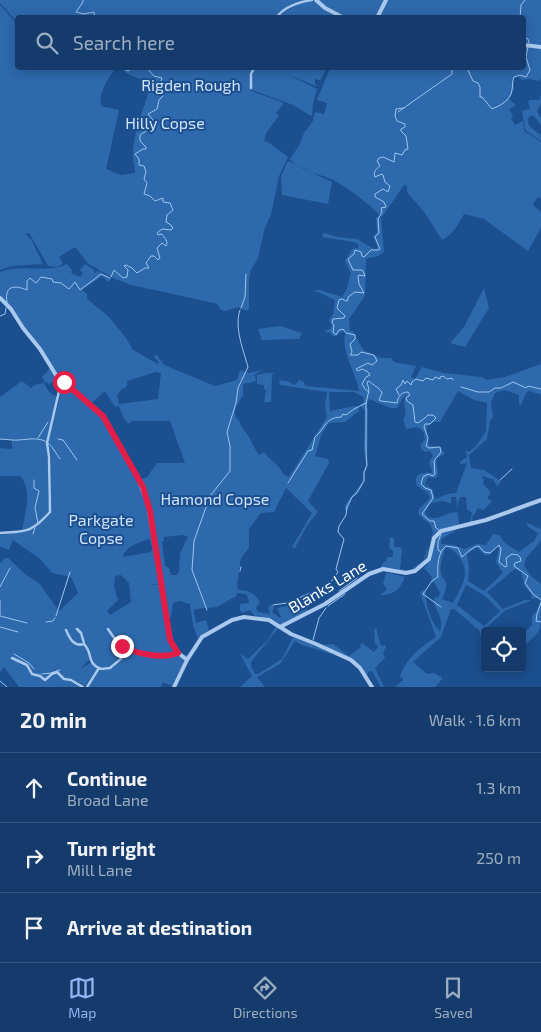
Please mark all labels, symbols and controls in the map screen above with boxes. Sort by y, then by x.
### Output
search box [15,15,526,70]
icon: search [33,29,61,57]
text: Search here [73,31,175,54]
park label: Rigden Rough [141,75,241,94]
park label: Hilly Copse [125,113,205,132]
route start [53,371,76,394]
park label: Hamond Copse [161,489,269,508]
park label: Parkgate Copse [68,510,134,547]
street label: Blanks Lane [285,555,369,617]
map controls [481,627,526,672]
button: locate [481,627,526,672]
route end [111,635,134,658]
text: 20 min [20,707,87,732]
text: Walk · 1.6 km [429,710,521,729]
text: Continue [67,767,147,790]
icon: ahead [20,774,48,802]
text: 1.3 km [476,778,521,797]
text: Broad Lane [67,790,149,809]
text: Turn right [67,837,155,860]
icon: right [20,844,48,872]
text: 250 m [476,848,521,867]
text: Mill Lane [67,860,133,879]
icon: arrive [20,914,48,942]
text: Arrive at destination [67,916,252,939]
tab: Map [68,974,96,1021]
tab: Directions [233,974,298,1021]
tab: Saved [434,974,473,1021]

